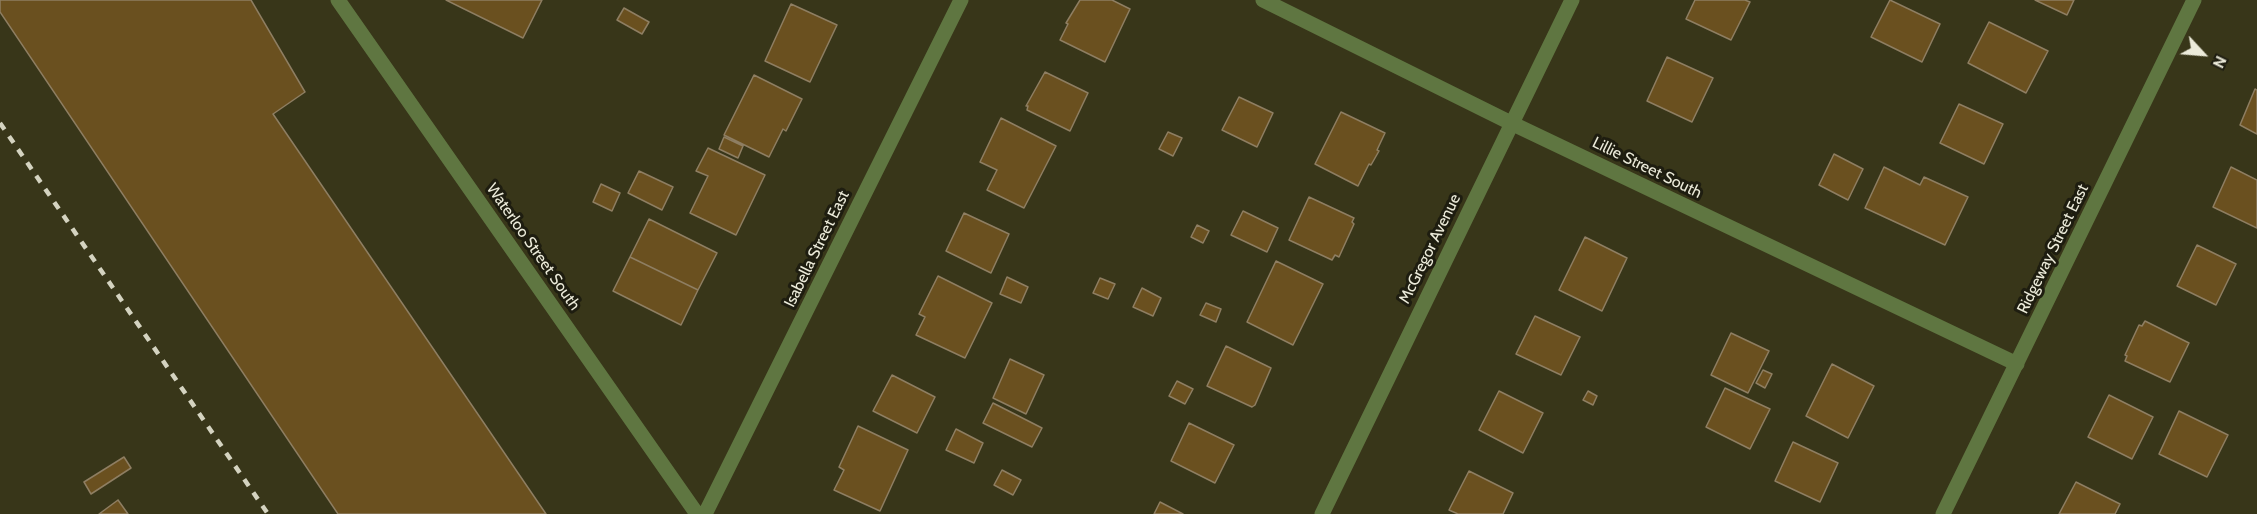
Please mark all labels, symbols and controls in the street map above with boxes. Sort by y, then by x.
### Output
north arrow [2173,24,2233,84]
text: N [2209,53,2231,71]
street label: Lillie Street South [1589,133,1705,203]
street label: Waterloo Street South [482,180,584,314]
street label: Ridgeway Street East [2013,181,2093,317]
street label: Isabella Street East [780,188,854,310]
street label: McGregor Avenue [1395,191,1465,307]

